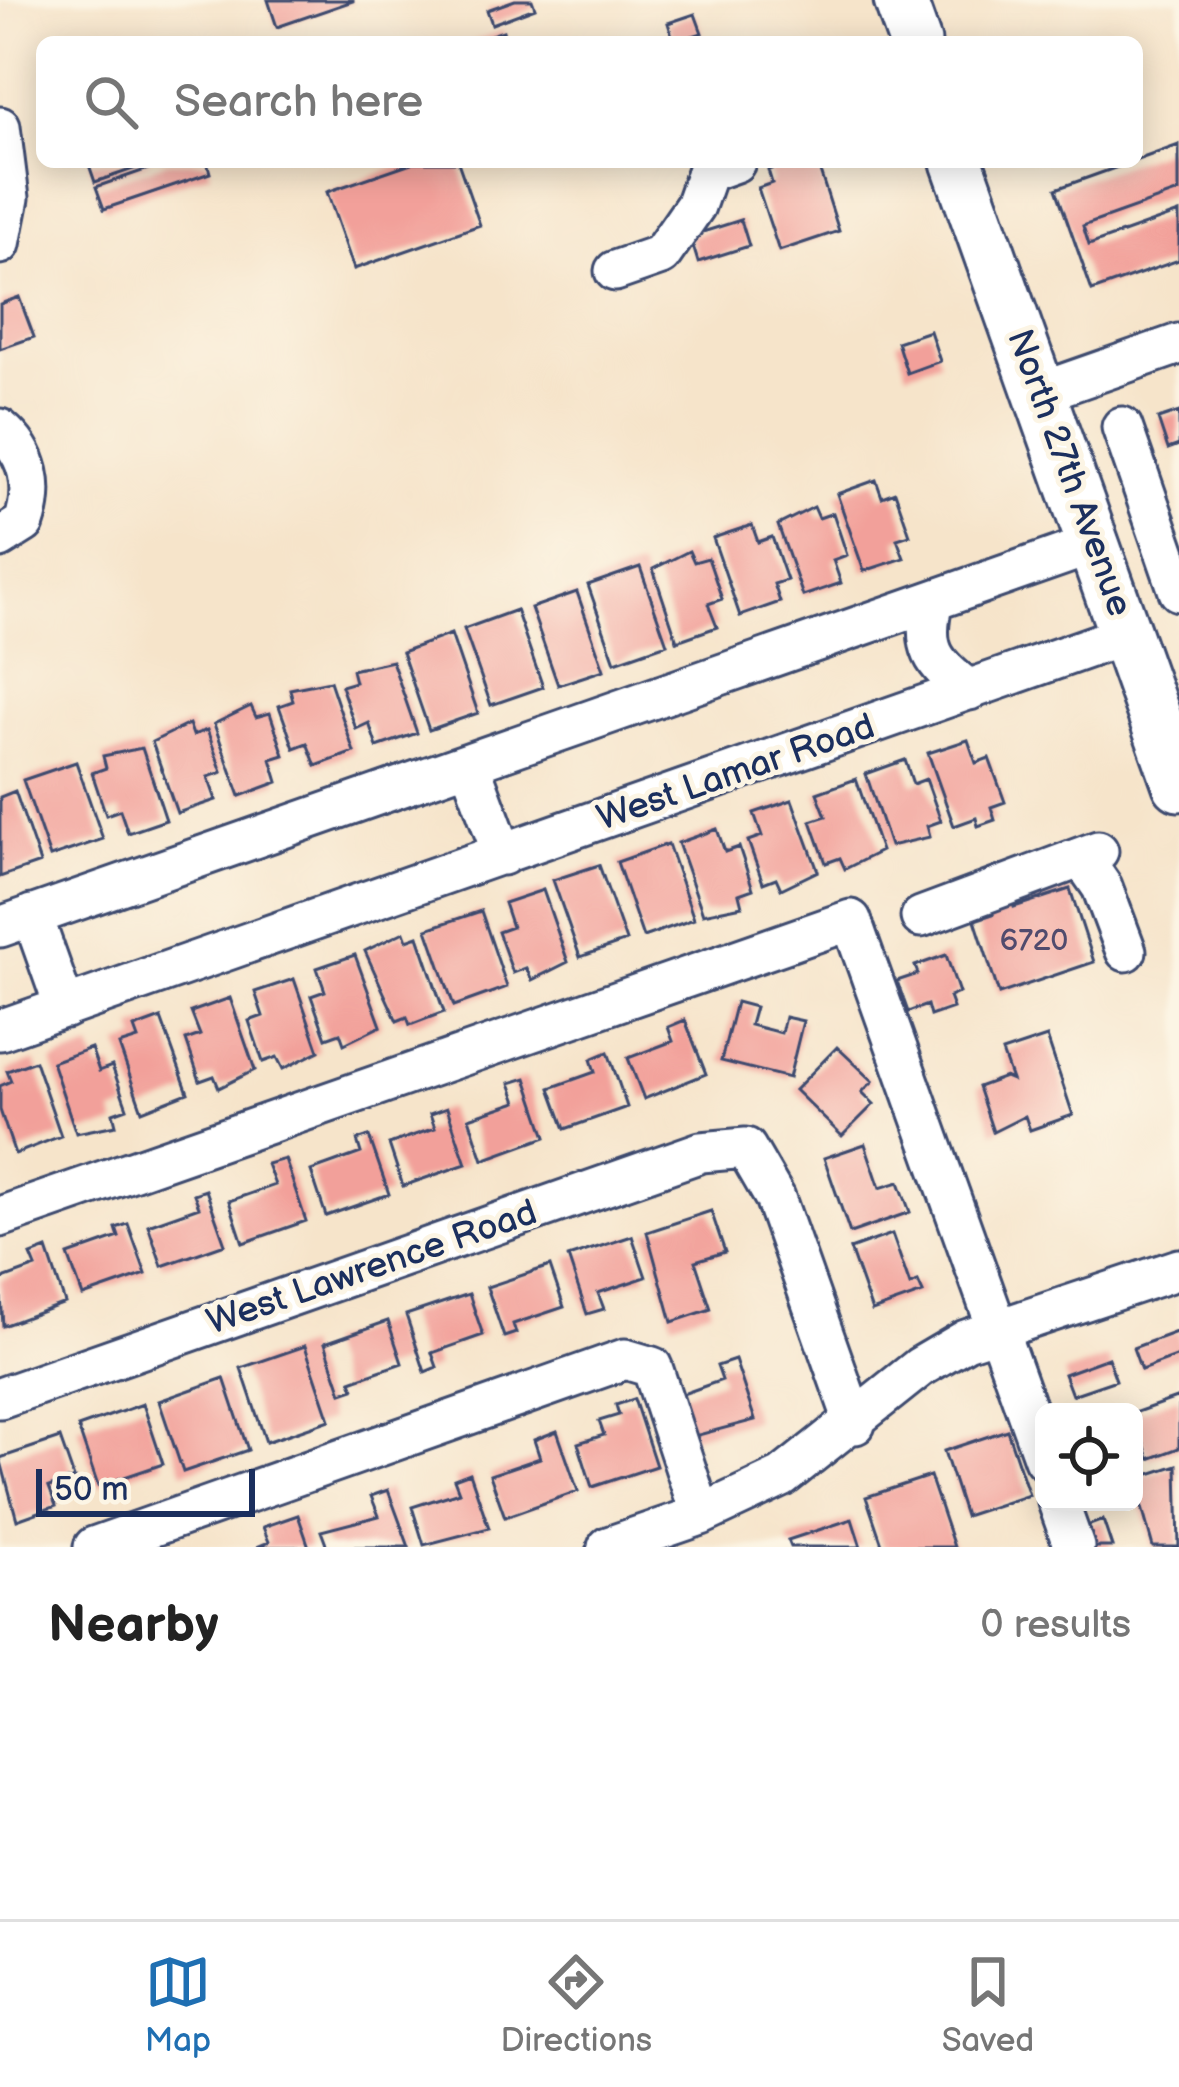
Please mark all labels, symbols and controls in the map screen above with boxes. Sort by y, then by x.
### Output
search box [36,36,1143,168]
icon: search [78,69,144,135]
text: Search here [174,75,423,130]
street label: North 27th Avenue [997,324,1141,622]
street label: West Lamar Road [592,705,880,841]
house number: 6720 [1000,923,1068,959]
street label: West Lawrence Road [201,1191,543,1345]
map controls [1035,1403,1143,1511]
button: locate [1035,1403,1143,1511]
scale bar [36,1463,255,1516]
text: 50 m [54,1470,129,1510]
text: Nearby [48,1595,219,1656]
text: 0 results [980,1602,1131,1649]
tab: Map [145,1949,211,2061]
tab: Directions [500,1949,652,2061]
tab: Saved [942,1949,1034,2061]

